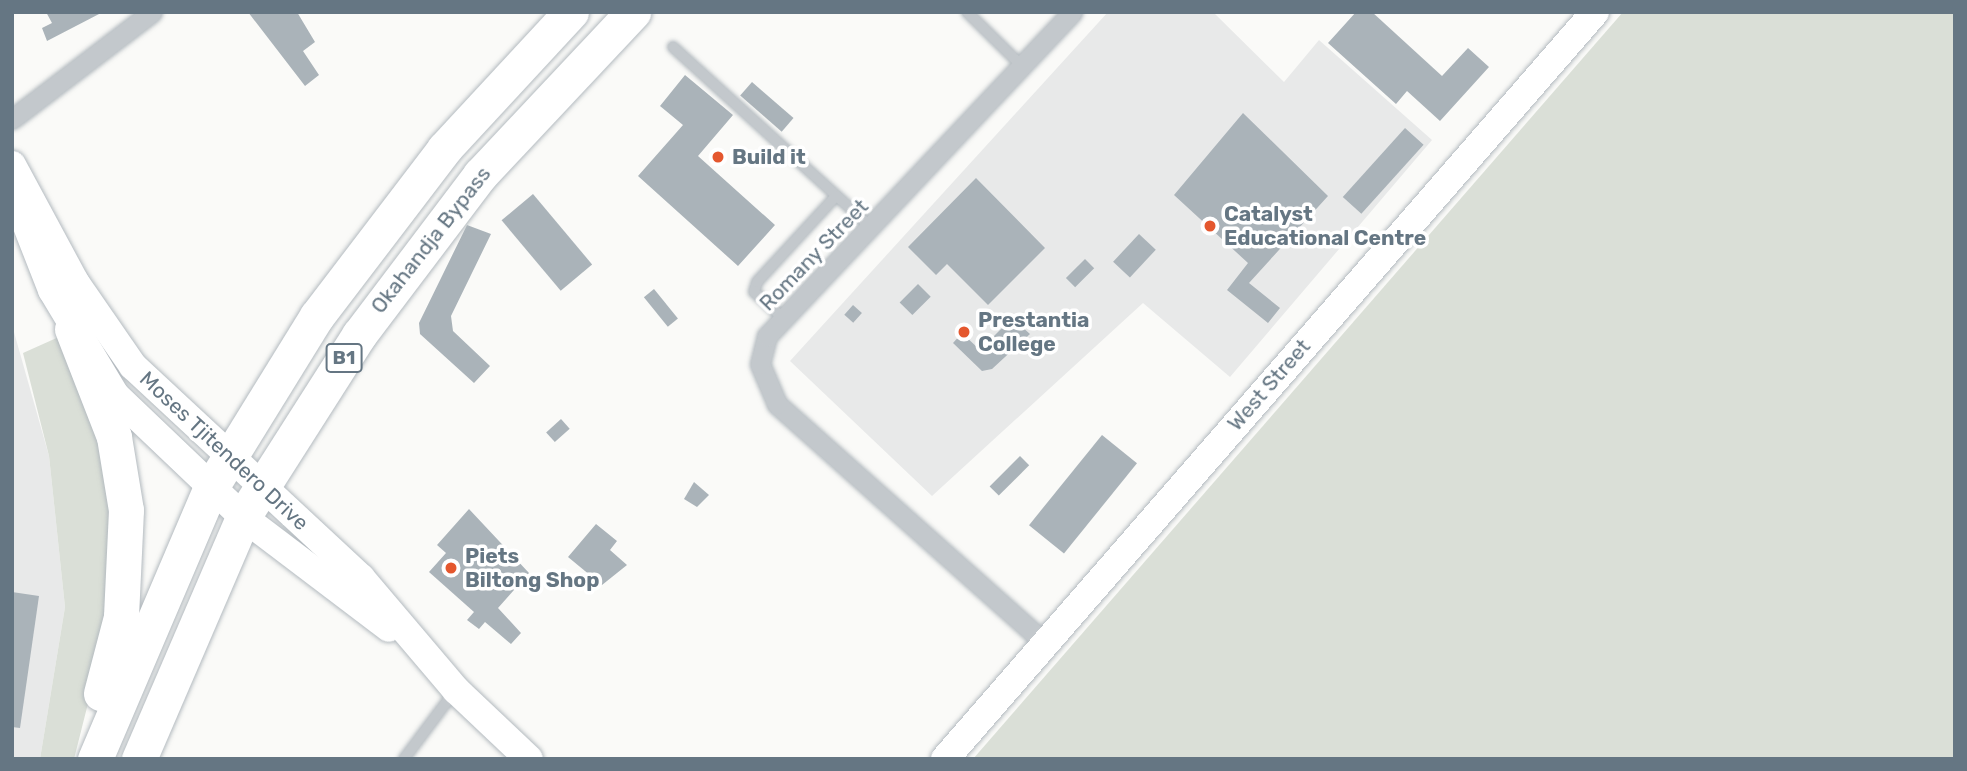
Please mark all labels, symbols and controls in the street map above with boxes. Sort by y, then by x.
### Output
place label: Build it [732,144,806,170]
marker: Build it [710,149,726,165]
street label: Okahandja Bypass [366,162,496,318]
street label: Romany Street [754,194,874,316]
place label: Catalyst Educational Centre [1224,201,1426,251]
marker: Catalyst Educational Centre [1202,218,1218,234]
place label: Prestantia College [978,307,1089,357]
marker: Prestantia College [956,324,972,340]
street label: West Street [1222,334,1316,436]
road number: B1 [325,342,363,374]
street label: Moses Tjitendero Drive [134,366,314,536]
place label: Piets Biltong Shop [465,543,599,593]
marker: Piets Biltong Shop [443,560,459,576]

